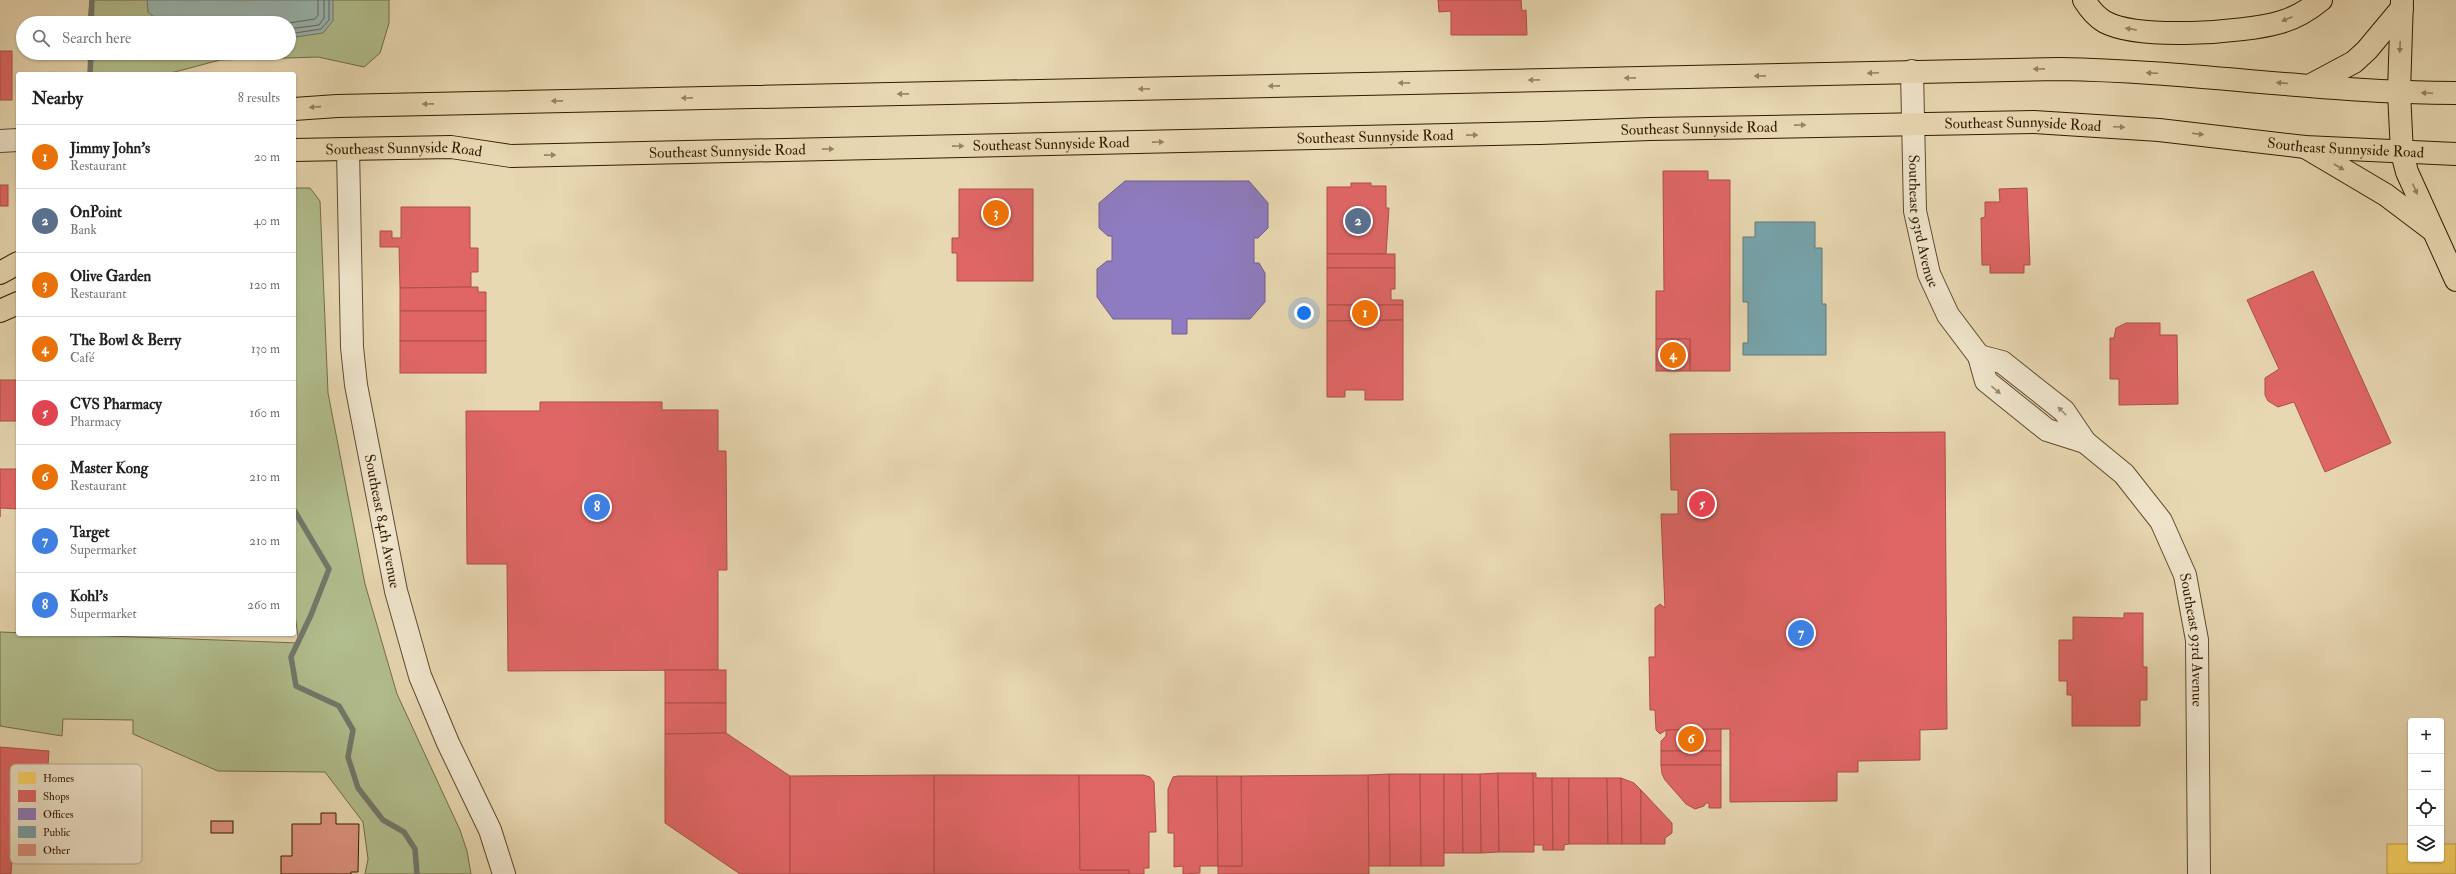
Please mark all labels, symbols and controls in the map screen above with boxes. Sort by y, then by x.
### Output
search box [16,16,296,60]
one-way arrow [2282,16,2293,22]
one-way arrow [2125,26,2137,32]
icon: search [30,27,52,49]
text: Search here [62,29,131,48]
one-way arrow [2397,41,2403,54]
one-way arrow [2032,66,2045,72]
one-way arrow [1866,70,1879,76]
one-way arrow [2146,70,2158,77]
one-way arrow [1754,72,1766,79]
one-way arrow [1623,75,1636,81]
one-way arrow [1527,77,1540,83]
one-way arrow [2276,79,2288,86]
one-way arrow [1397,80,1410,86]
one-way arrow [1267,83,1280,89]
one-way arrow [1138,85,1150,92]
text: Nearby [32,88,83,109]
text: 8 results [238,90,280,106]
one-way arrow [2420,90,2433,96]
one-way arrow [896,91,909,97]
one-way arrow [681,95,693,102]
one-way arrow [550,98,563,104]
one-way arrow [421,101,434,107]
one-way arrow [309,104,321,110]
street label: Southeast Sunnyside Road [1944,113,2102,136]
street label: Southeast Sunnyside Road [1620,118,1778,140]
one-way arrow [1794,122,1806,129]
one-way arrow [2113,124,2125,131]
street label: Southeast Sunnyside Road [1296,126,1454,148]
one-way arrow [2192,131,2204,138]
one-way arrow [1466,132,1479,138]
street label: Southeast Sunnyside Road [972,133,1130,156]
street label: Southeast Sunnyside Road [2266,134,2425,163]
street label: Southeast Sunnyside Road [325,138,484,162]
text: Jimmy John's [70,139,150,158]
one-way arrow [1152,139,1165,145]
street label: Southeast Sunnyside Road [649,140,807,163]
one-way arrow [952,143,965,149]
one-way arrow [822,146,835,152]
text: 1 [43,149,47,165]
text: 20 m [254,149,280,165]
one-way arrow [544,152,556,159]
street label: Southeast 93rd Avenue [1904,154,1943,291]
text: Restaurant [70,158,126,174]
one-way arrow [2333,163,2345,170]
one-way arrow [2412,184,2418,195]
pin: 3 [983,198,1009,228]
text: OnPoint [70,203,122,222]
pin: 2 [1345,206,1371,236]
text: 2 [42,213,48,229]
text: 40 m [254,213,280,229]
text: Bank [70,222,97,238]
text: Olive Garden [70,267,151,286]
text: 3 [43,277,48,293]
text: 120 m [249,277,280,293]
text: Restaurant [70,286,126,302]
pin: 1 [1352,298,1378,328]
your location [1294,303,1314,323]
text: The Bowl & Berry [70,331,181,350]
pin: 4 [1660,340,1686,370]
text: 4 [41,341,49,357]
text: 130 m [251,341,280,357]
text: Café [70,350,94,366]
one-way arrow [1991,385,2001,394]
text: CVS Pharmacy [70,395,162,414]
text: 5 [42,405,48,421]
text: 160 m [249,405,280,421]
one-way arrow [2057,406,2067,416]
text: Pharmacy [70,414,121,430]
street label: Southeast 84th Avenue [360,453,404,590]
text: Master Kong [70,459,148,478]
text: 6 [42,469,48,485]
text: 210 m [249,469,280,485]
text: Restaurant [70,478,126,494]
pin: 5 [1689,489,1715,519]
pin: 8 [584,492,610,522]
text: Target [70,523,110,542]
text: 7 [42,533,48,549]
text: 210 m [249,533,280,549]
text: Supermarket [70,542,137,558]
street label: Southeast 93rd Avenue [2175,571,2207,707]
text: Kohl's [70,587,108,606]
text: 8 [42,597,48,613]
text: 260 m [247,597,280,613]
text: Supermarket [70,606,137,622]
pin: 7 [1788,618,1814,648]
map controls [2408,718,2444,862]
button: + [2408,718,2444,754]
pin: 6 [1678,724,1704,754]
button: − [2408,754,2444,790]
legend [10,764,142,864]
text: Homes [43,772,74,785]
text: Shops [43,790,70,804]
button: locate [2408,790,2444,826]
text: Offices [43,808,74,821]
text: Public [43,826,71,839]
button: layers [2408,826,2444,862]
text: Other [43,844,71,857]

